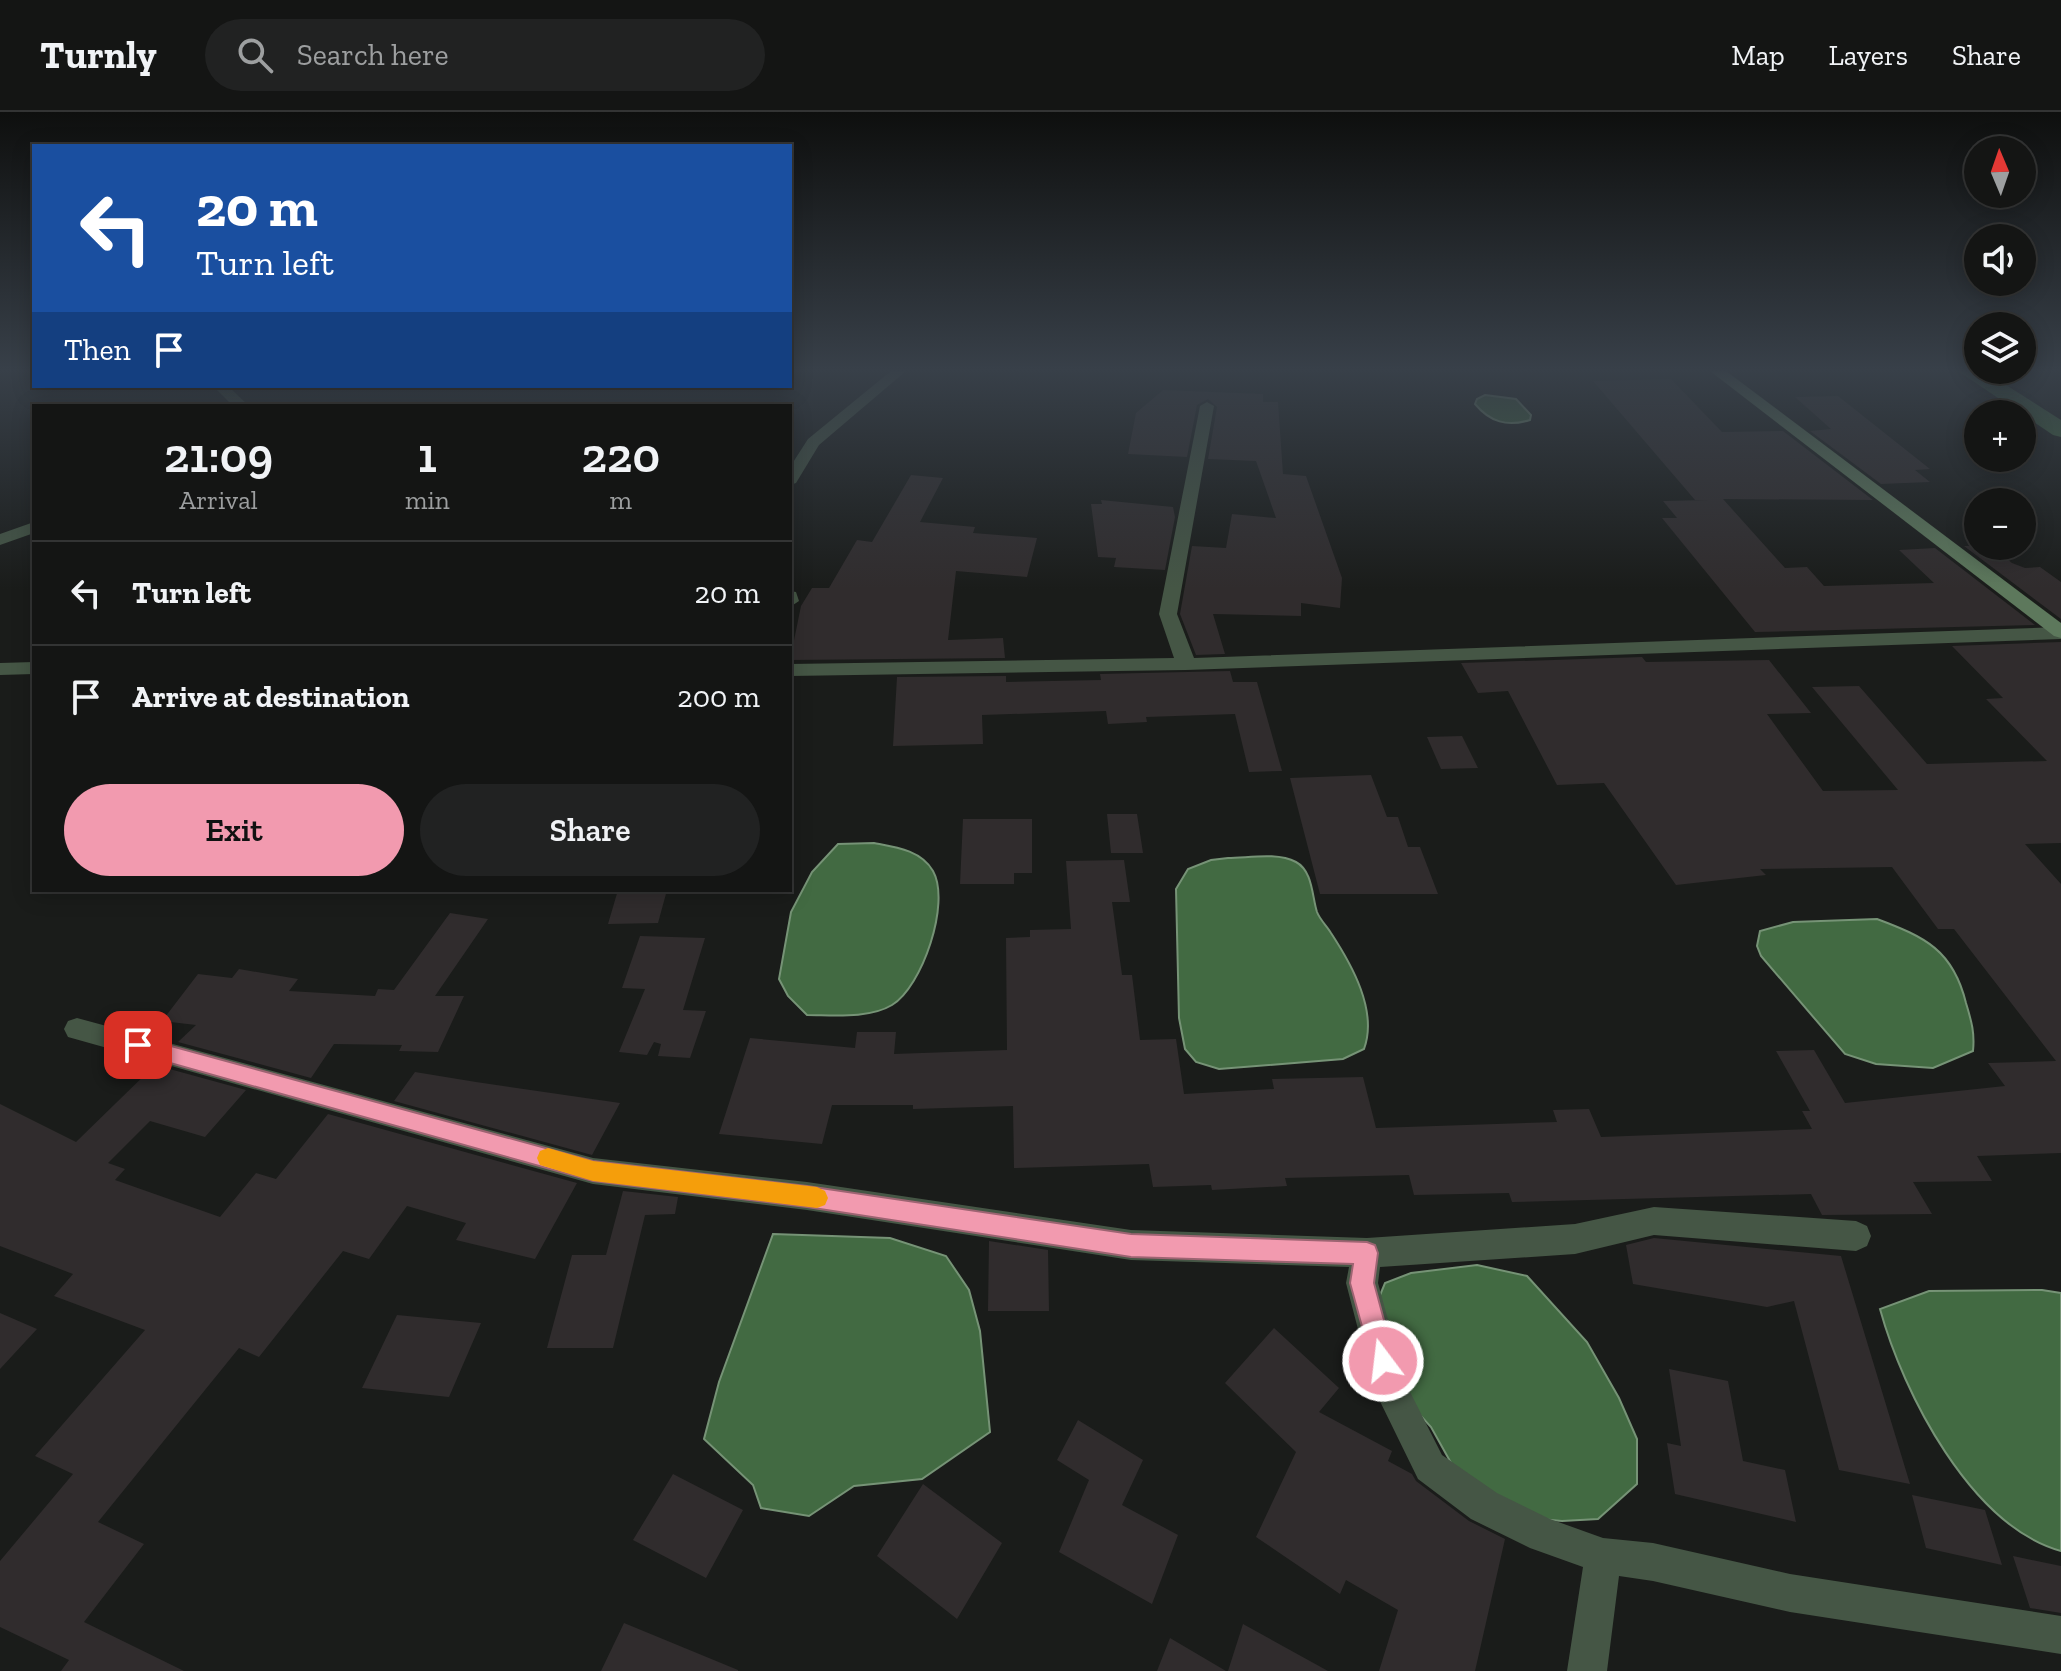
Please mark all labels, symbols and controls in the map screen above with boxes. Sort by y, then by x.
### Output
search box [205,19,765,91]
text: Turnly [40,32,157,78]
icon: search [233,33,277,77]
text: Search here [297,37,449,73]
text: Map [1731,39,1785,72]
text: Layers [1829,39,1908,72]
text: Share [1952,39,2021,72]
north arrow [1964,136,2036,208]
map controls [1964,136,2036,560]
text: 20 m [196,173,318,240]
icon: left [64,176,168,280]
button: sound [1964,224,2036,296]
text: Turn left [196,241,334,284]
button: layers [1964,312,2036,384]
icon: arrive [147,328,191,372]
text: Then [64,332,131,368]
button: + [1964,400,2036,472]
text: 21:09 [164,427,273,484]
text: 1 [418,427,437,484]
text: 220 [582,427,660,484]
text: Arrival [179,484,258,516]
text: min [405,484,450,516]
text: m [610,484,632,516]
button: − [1964,488,2036,560]
icon: left [64,571,108,615]
text: Turn left [132,575,251,611]
text: 20 m [695,575,760,611]
icon: arrive [64,675,108,719]
text: Arrive at destination [132,679,409,715]
text: 200 m [677,679,760,715]
button: Exit [64,784,404,876]
button: Share [420,784,760,876]
pin [104,1011,172,1079]
icon: arrive [116,1023,160,1067]
position arrow [1341,1319,1425,1403]

